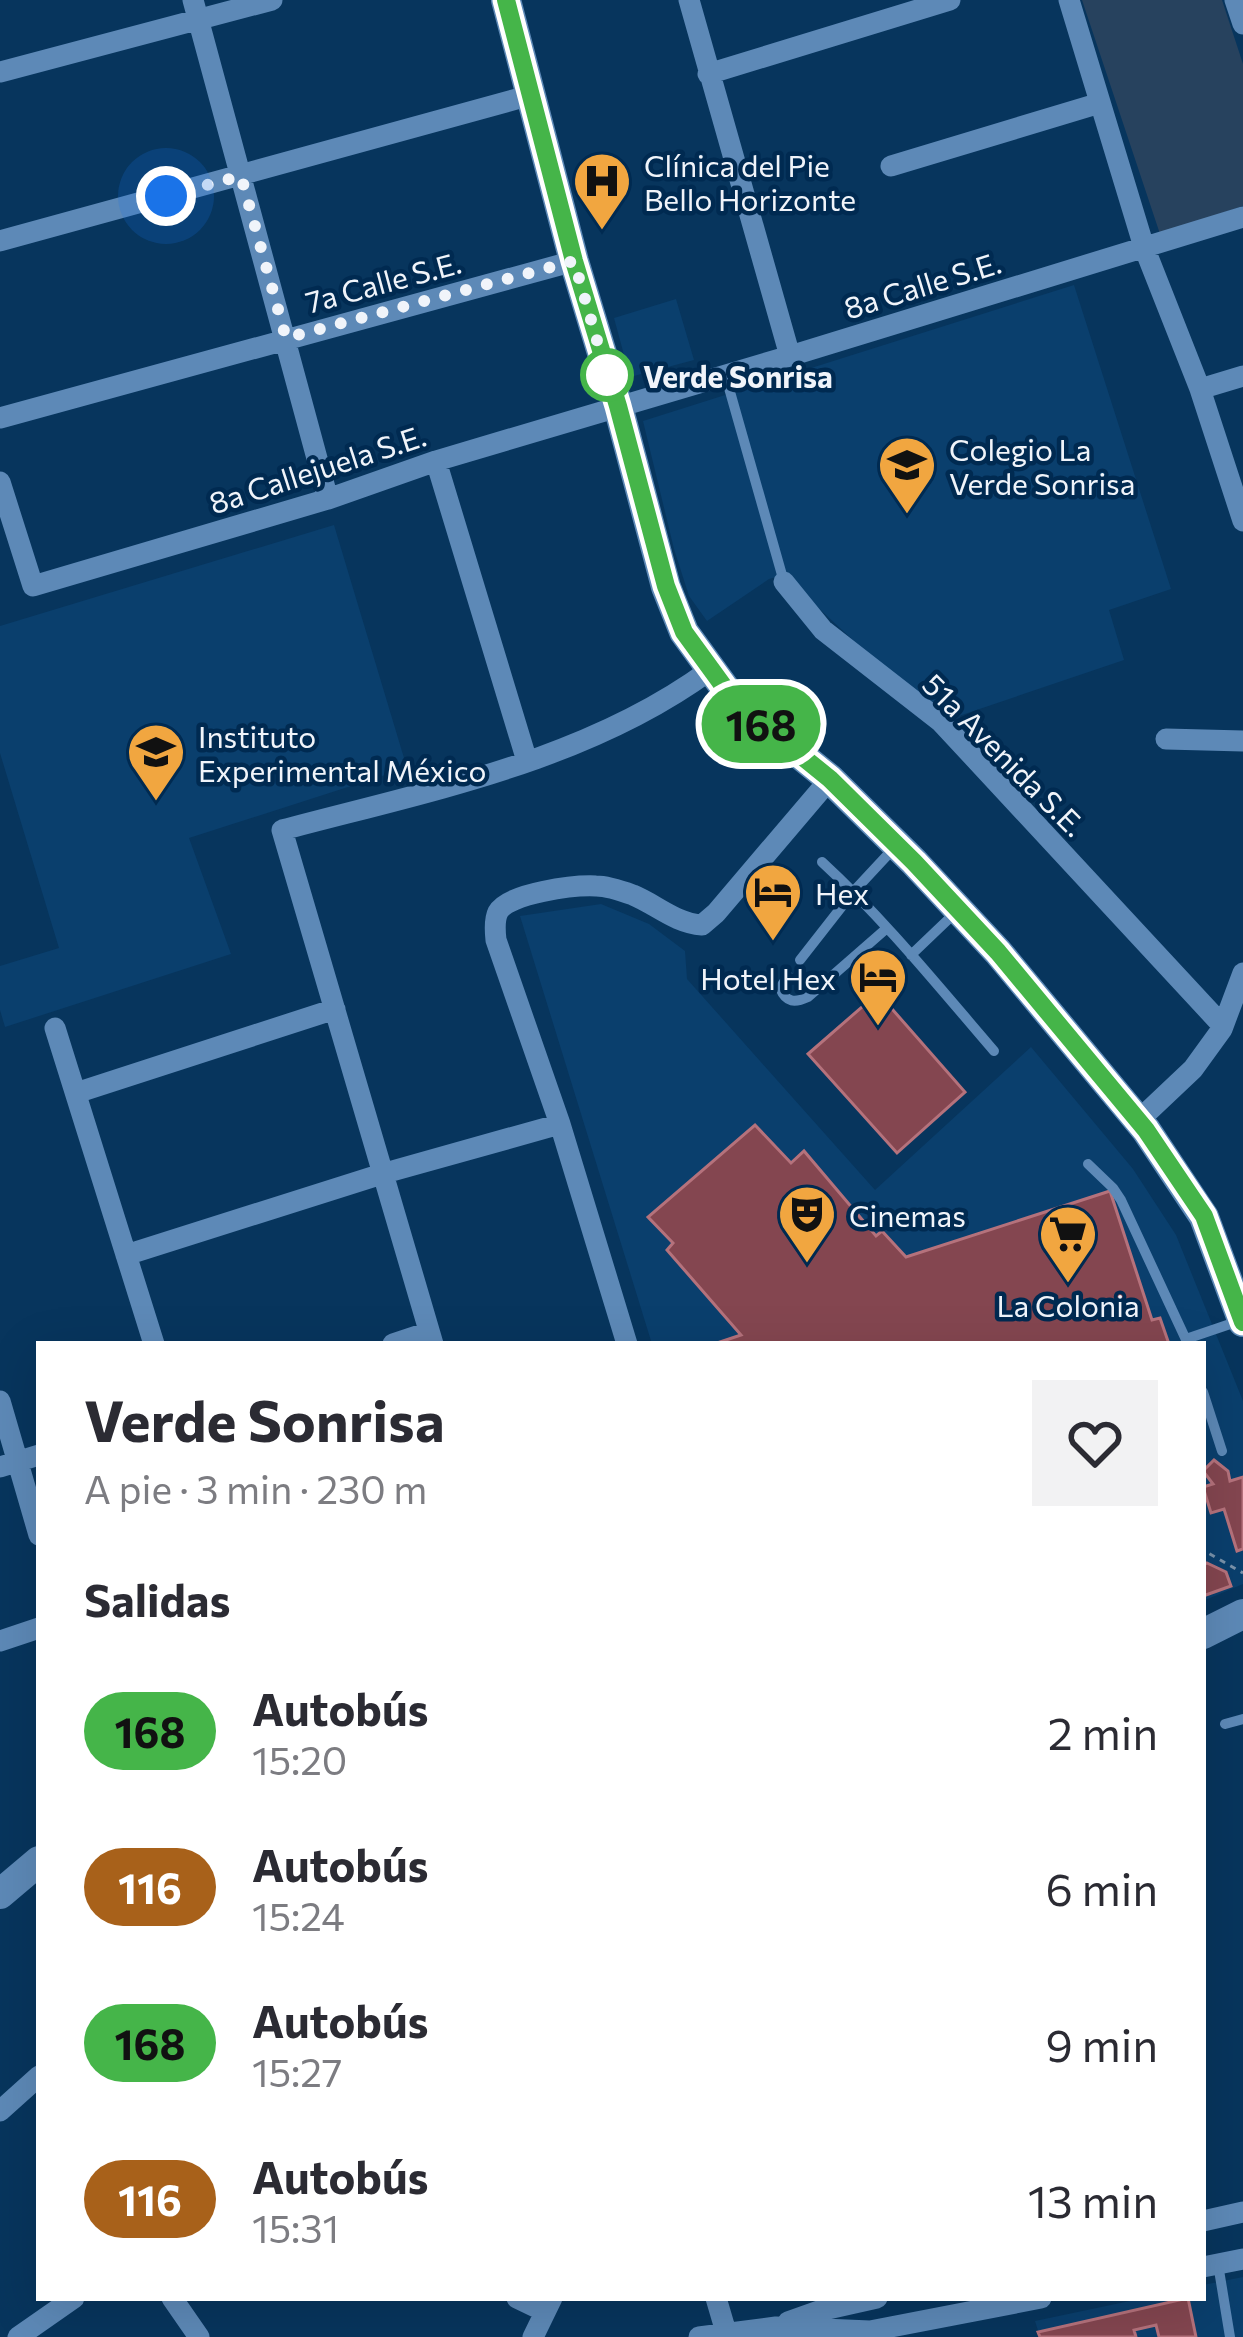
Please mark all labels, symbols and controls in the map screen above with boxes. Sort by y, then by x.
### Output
place label: Clínica del Pie Bello Horizonte [644,146,856,217]
hospital icon: Clínica del Pie Bello Horizonte [571,150,633,232]
your location [136,166,196,226]
street label: 7a Calle S.E. [301,243,465,319]
street label: 8a Calle S.E. [839,243,1005,325]
marker: Verde Sonrisa [582,350,632,400]
place label: Verde Sonrisa [643,357,833,394]
street label: 8a Callejuela S.E. [204,416,430,520]
place label: Colegio La Verde Sonrisa [949,430,1135,501]
school or university icon: Colegio La Verde Sonrisa [876,434,938,516]
street label: 51a Avenida S.E. [916,665,1094,843]
line badge: 168 [692,685,830,763]
text: 168 [726,698,796,750]
place label: Instituto Experimental México [198,717,486,788]
school or university icon: Instituto Experimental México [125,721,187,803]
hotel icon: Hex [742,861,804,943]
place label: Hex [815,874,869,911]
hotel icon: Hotel Hex [847,946,909,1028]
place label: Hotel Hex [700,959,836,996]
theatre icon: Cinemas [776,1183,838,1265]
place label: Cinemas [849,1196,966,1233]
supermarket icon: La Colonia [1037,1203,1099,1285]
place label: La Colonia [996,1286,1140,1323]
button: heart [1032,1380,1158,1506]
text: Verde Sonrisa [84,1384,445,1454]
text: A pie · 3 min · 230 m [84,1464,427,1512]
text: Salidas [84,1571,231,1626]
text: Autobús [252,1680,429,1735]
text: 2 min [1048,1704,1158,1759]
text: 168 [115,1705,185,1757]
text: 15:20 [252,1735,347,1783]
text: Autobús [252,1836,429,1891]
text: 6 min [1045,1860,1158,1915]
text: 116 [118,1861,182,1913]
text: 15:24 [252,1891,345,1939]
text: Autobús [252,1992,429,2047]
text: 9 min [1045,2016,1158,2071]
text: 168 [115,2017,185,2069]
text: 15:27 [252,2047,342,2095]
text: Autobús [252,2148,429,2203]
text: 13 min [1028,2172,1158,2227]
text: 116 [118,2173,182,2225]
text: 15:31 [252,2203,339,2251]

